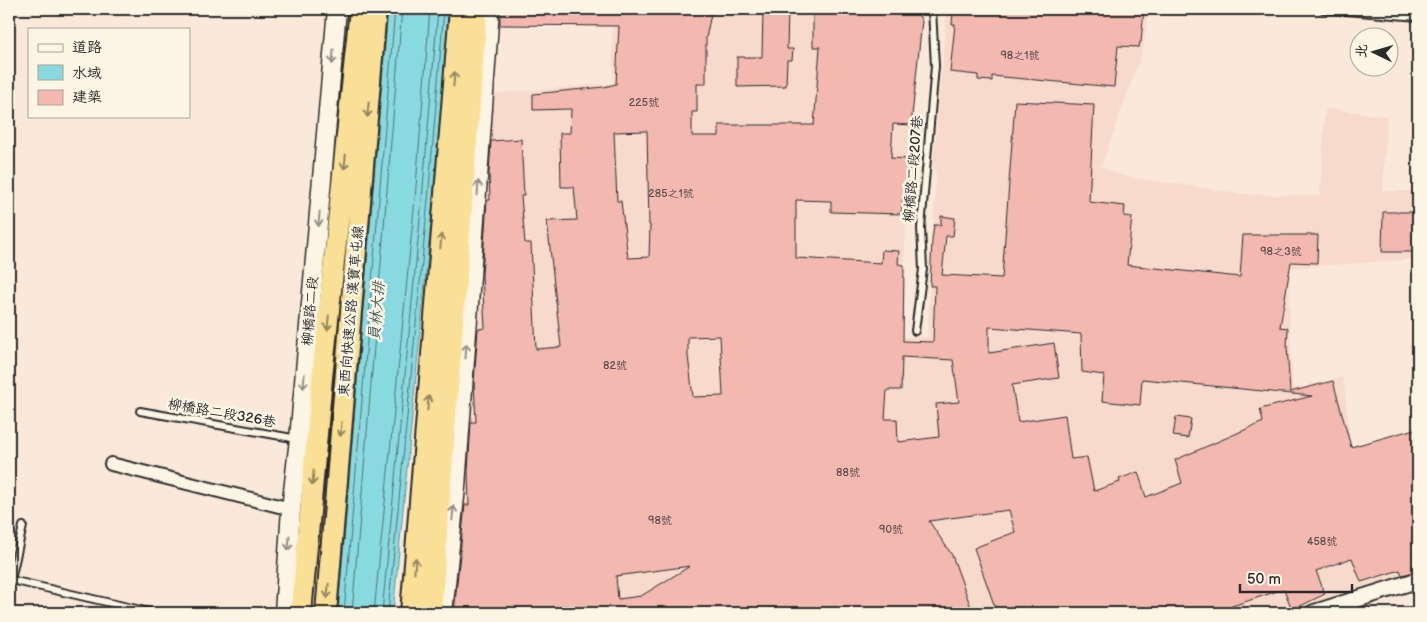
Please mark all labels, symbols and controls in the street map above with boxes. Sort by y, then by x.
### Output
legend [28,28,190,118]
north arrow [1350,28,1400,78]
text: 道路 [72,38,102,57]
text: 北 [1352,43,1371,59]
one-way arrow [328,49,338,65]
house number: 98之1號 [1000,49,1040,62]
text: 水域 [72,64,102,83]
one-way arrow [449,71,459,87]
text: 建築 [72,88,102,107]
house number: 225號 [629,96,659,109]
one-way arrow [363,101,373,117]
street label: 柳橋路二段207巷 [900,114,926,223]
one-way arrow [340,153,350,169]
one-way arrow [473,181,482,197]
house number: 285之1號 [648,187,694,200]
one-way arrow [314,211,323,227]
street label: 東西向快速公路 漢寶草屯線 [335,225,367,397]
one-way arrow [436,233,445,249]
house number: 98之3號 [1260,245,1302,258]
street label: 柳橋路二段 [298,275,322,347]
water label: 員林大排 [365,278,389,342]
one-way arrow [323,315,333,331]
one-way arrow [461,343,471,359]
house number: 82號 [603,359,627,372]
one-way arrow [300,373,309,389]
street label: 柳橋路二段326巷 [167,395,278,431]
one-way arrow [423,395,432,411]
one-way arrow [337,420,346,436]
house number: 88號 [836,466,860,479]
one-way arrow [309,470,318,486]
one-way arrow [449,505,458,521]
house number: 98號 [648,514,672,527]
house number: 90號 [879,523,903,536]
one-way arrow [284,535,294,551]
house number: 458號 [1307,535,1337,548]
one-way arrow [410,557,419,573]
scale bar [1240,562,1352,594]
text: 50 m [1247,570,1281,589]
one-way arrow [323,582,333,598]

